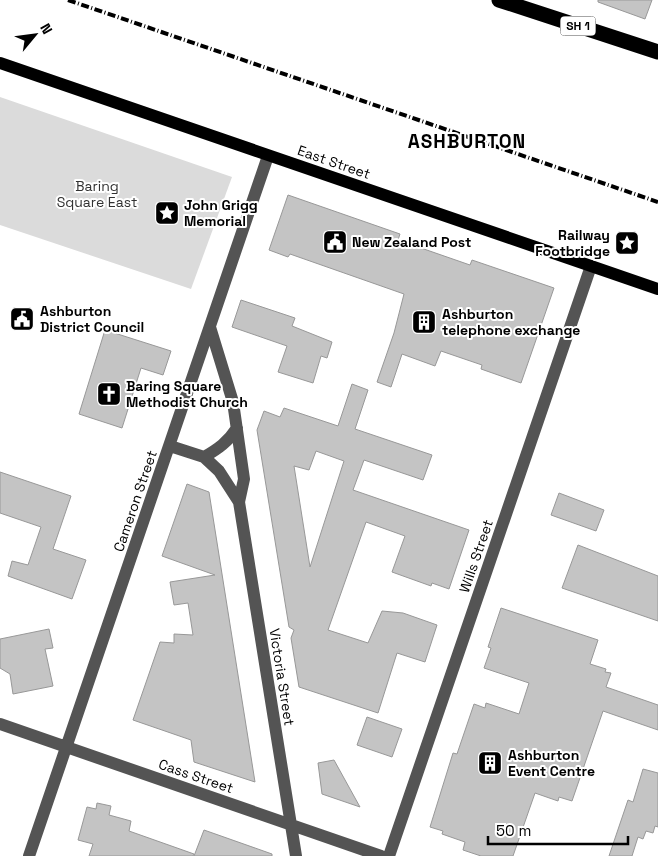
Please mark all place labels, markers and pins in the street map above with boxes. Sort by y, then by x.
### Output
place label: John Grigg Memorial [184,196,258,230]
place icon: John Grigg Memorial [154,200,180,226]
place label: Railway Footbridge [535,226,610,260]
public building icon: New Zealand Post [322,229,348,255]
place icon: Railway Footbridge [614,230,640,256]
place label: New Zealand Post [352,233,471,251]
place label: Ashburton District Council [40,302,144,336]
place label: Ashburton telephone exchange [442,305,580,339]
public building icon: Ashburton District Council [9,306,35,332]
building icon: Ashburton telephone exchange [411,309,437,335]
place label: Baring Square Methodist Church [126,377,248,411]
church icon: Baring Square Methodist Church [96,381,122,407]
place label: Ashburton Event Centre [508,746,595,780]
building icon: Ashburton Event Centre [477,750,503,776]

